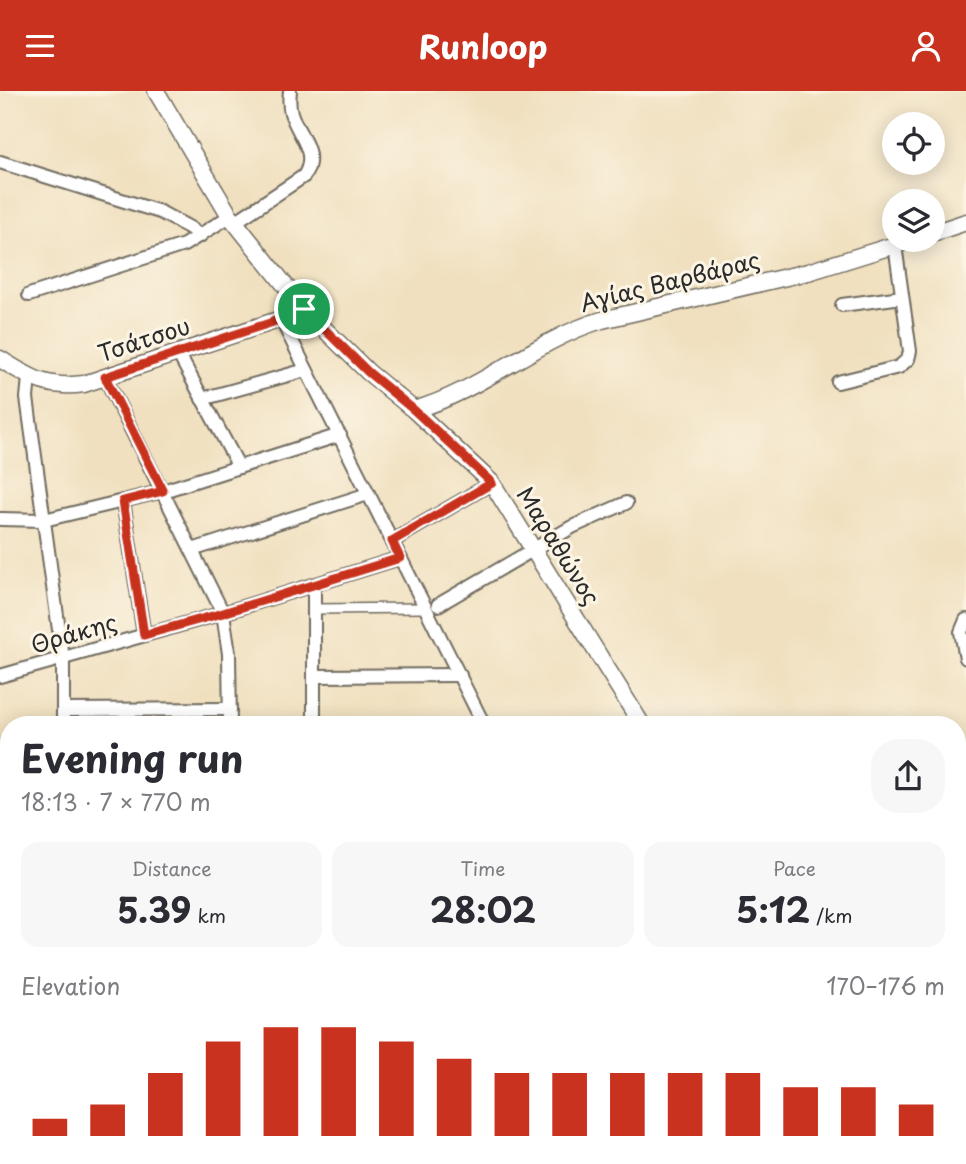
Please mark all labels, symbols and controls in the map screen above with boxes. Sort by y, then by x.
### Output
text: Runloop [418,22,548,70]
icon: menu [21,27,59,65]
icon: person [907,27,945,65]
map controls [882,112,945,252]
button: locate [882,112,945,175]
button: layers [882,189,945,252]
street label: Αγίας Βαρβάρας [576,241,763,320]
pin [274,279,334,339]
icon: arrive [285,290,323,328]
street label: Τσάτσου [93,307,194,370]
street label: Μαραθώνος [509,479,610,611]
street label: Θράκης [26,604,121,662]
text: Evening run [21,729,243,786]
button: share [871,739,945,813]
text: 18:13 · 7 × 770 m [21,784,211,819]
text: Distance [132,854,212,882]
text: Time [461,854,505,882]
text: Pace [773,854,816,882]
text: 5.39 [117,882,191,935]
text: 28:02 [430,882,536,935]
text: 5:12 [736,882,810,935]
text: km [191,901,226,929]
text: /km [810,901,853,929]
text: Elevation [21,968,120,1003]
text: 170–176 m [826,968,945,1003]

